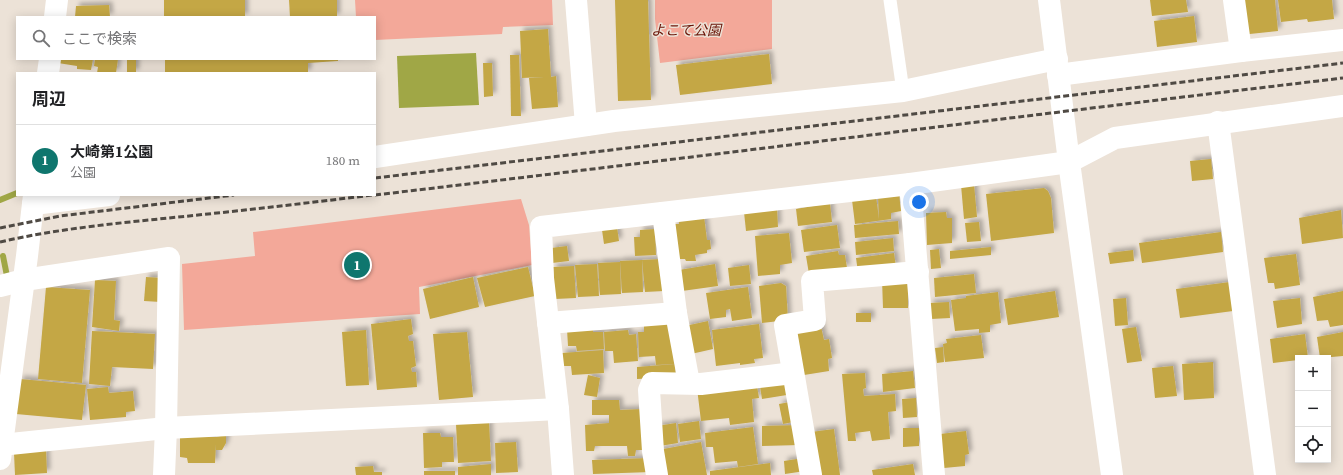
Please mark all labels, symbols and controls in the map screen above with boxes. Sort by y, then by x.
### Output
search box [16,16,376,60]
park label: よこて公園 [651,20,723,40]
icon: search [30,27,52,49]
text: ここで検索 [62,28,137,49]
text: 周辺 [32,87,66,111]
text: 大崎第1公園 [70,141,153,162]
text: 1 [41,152,49,169]
text: 180 m [326,152,360,169]
text: 公園 [70,164,96,181]
your location [909,192,929,212]
pin: 1 [344,250,370,280]
map controls [1295,355,1331,463]
button: + [1295,355,1331,391]
button: − [1295,391,1331,427]
button: locate [1295,427,1331,463]

